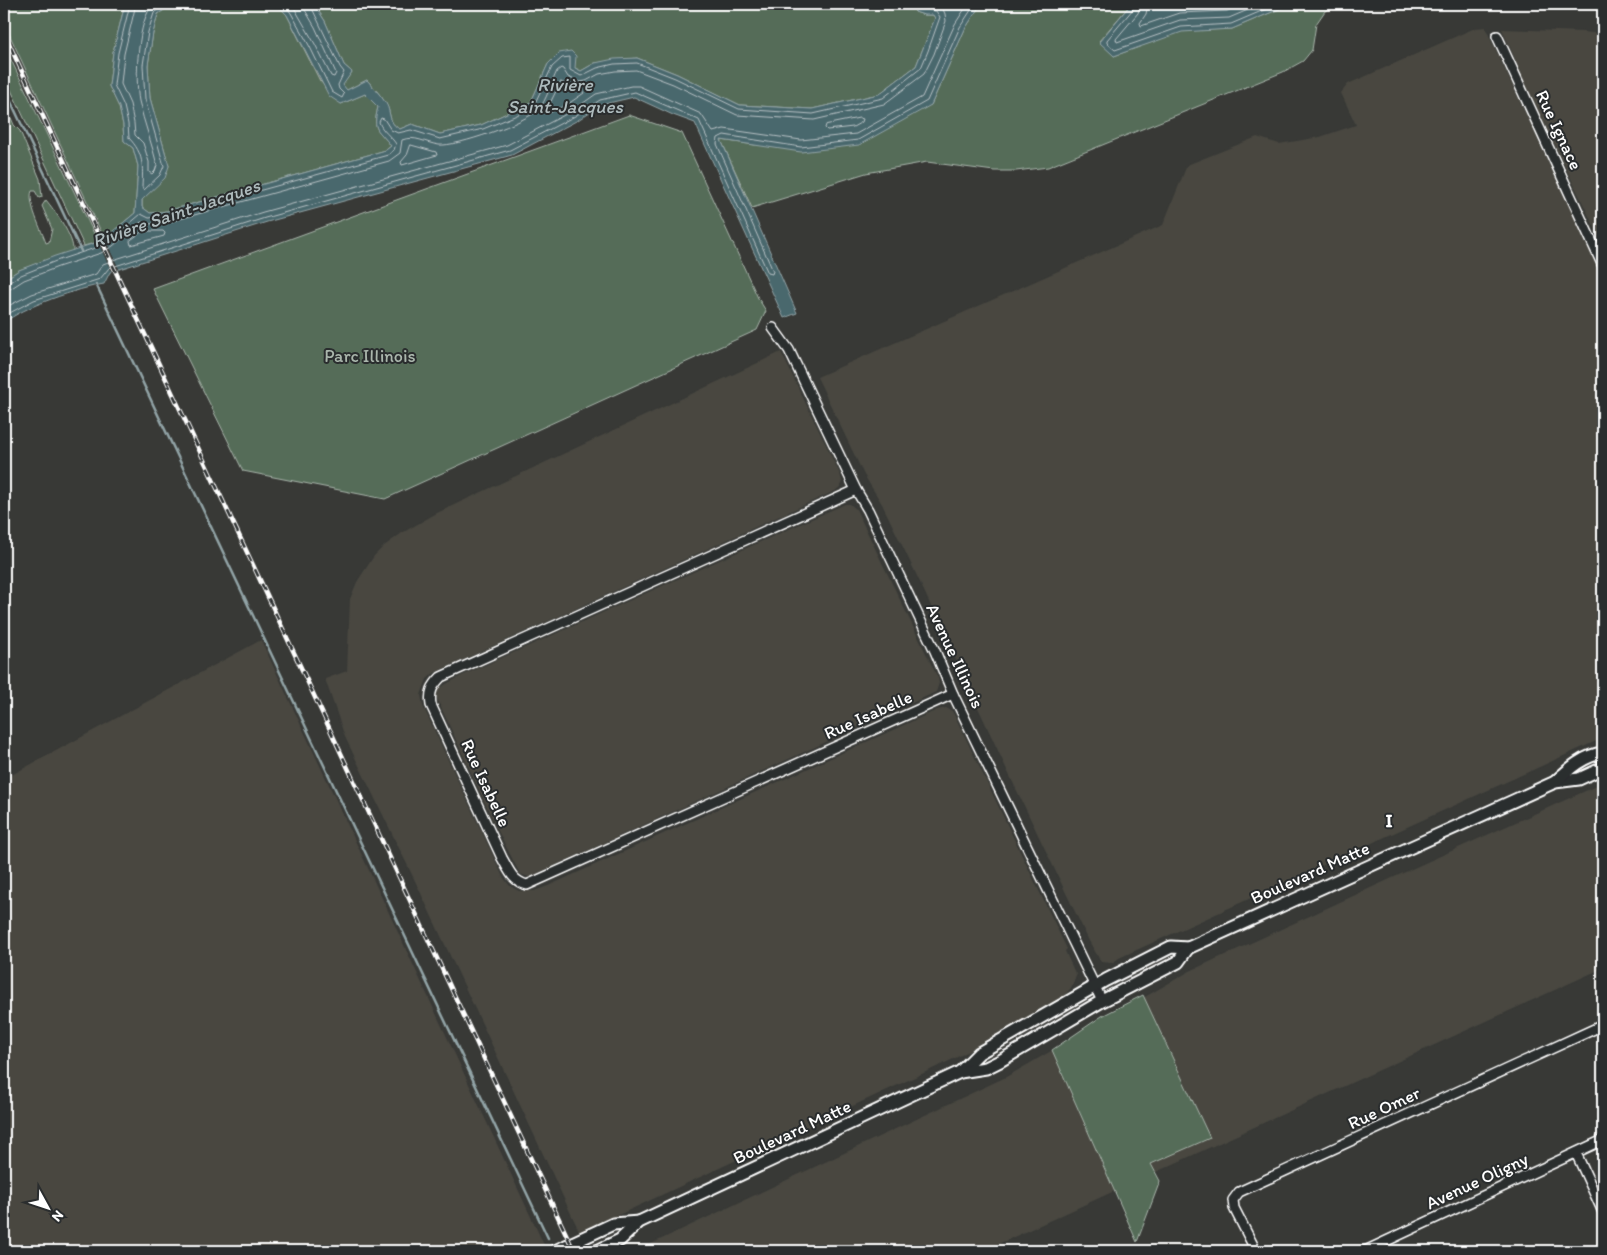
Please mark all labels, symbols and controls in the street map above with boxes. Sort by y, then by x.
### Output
water label: Rivière Saint-Jacques [507,73,625,118]
street label: Rue Ignace [1531,87,1587,173]
water label: Rivière Saint-Jacques [89,173,264,252]
park label: Parc Illinois [324,345,416,367]
street label: Avenue Illinois [921,600,989,712]
street label: Rue Isabelle [821,686,915,744]
street label: Rue Isabelle [456,736,516,830]
district label: I [1385,809,1393,832]
street label: Boulevard Matte [1247,837,1373,909]
street label: Rue Omer [1344,1082,1424,1134]
street label: Boulevard Matte [729,1095,855,1169]
street label: Avenue Oligny [1422,1147,1532,1214]
north arrow [22,1182,72,1232]
text: N [48,1207,67,1225]

